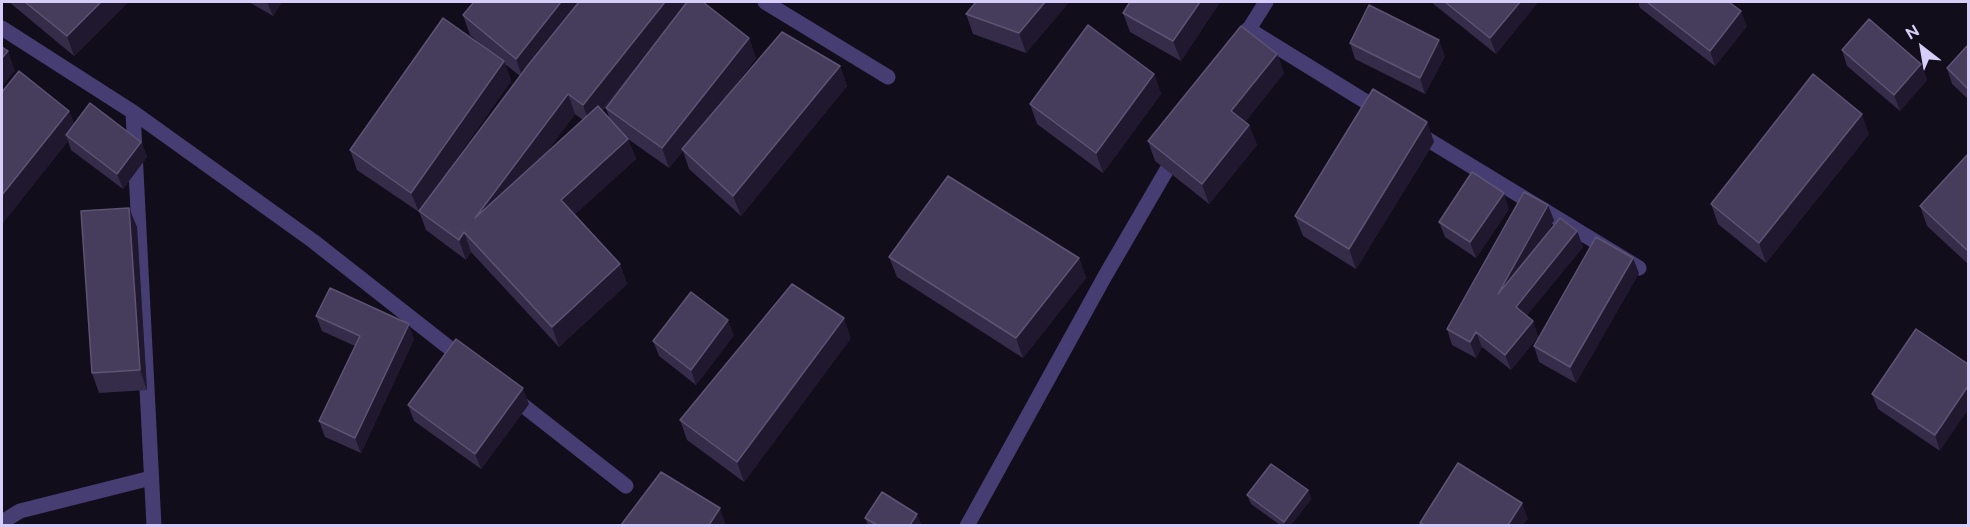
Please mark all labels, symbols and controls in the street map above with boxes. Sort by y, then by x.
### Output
north arrow [1892,18,1952,78]
text: N [1902,21,1923,43]

